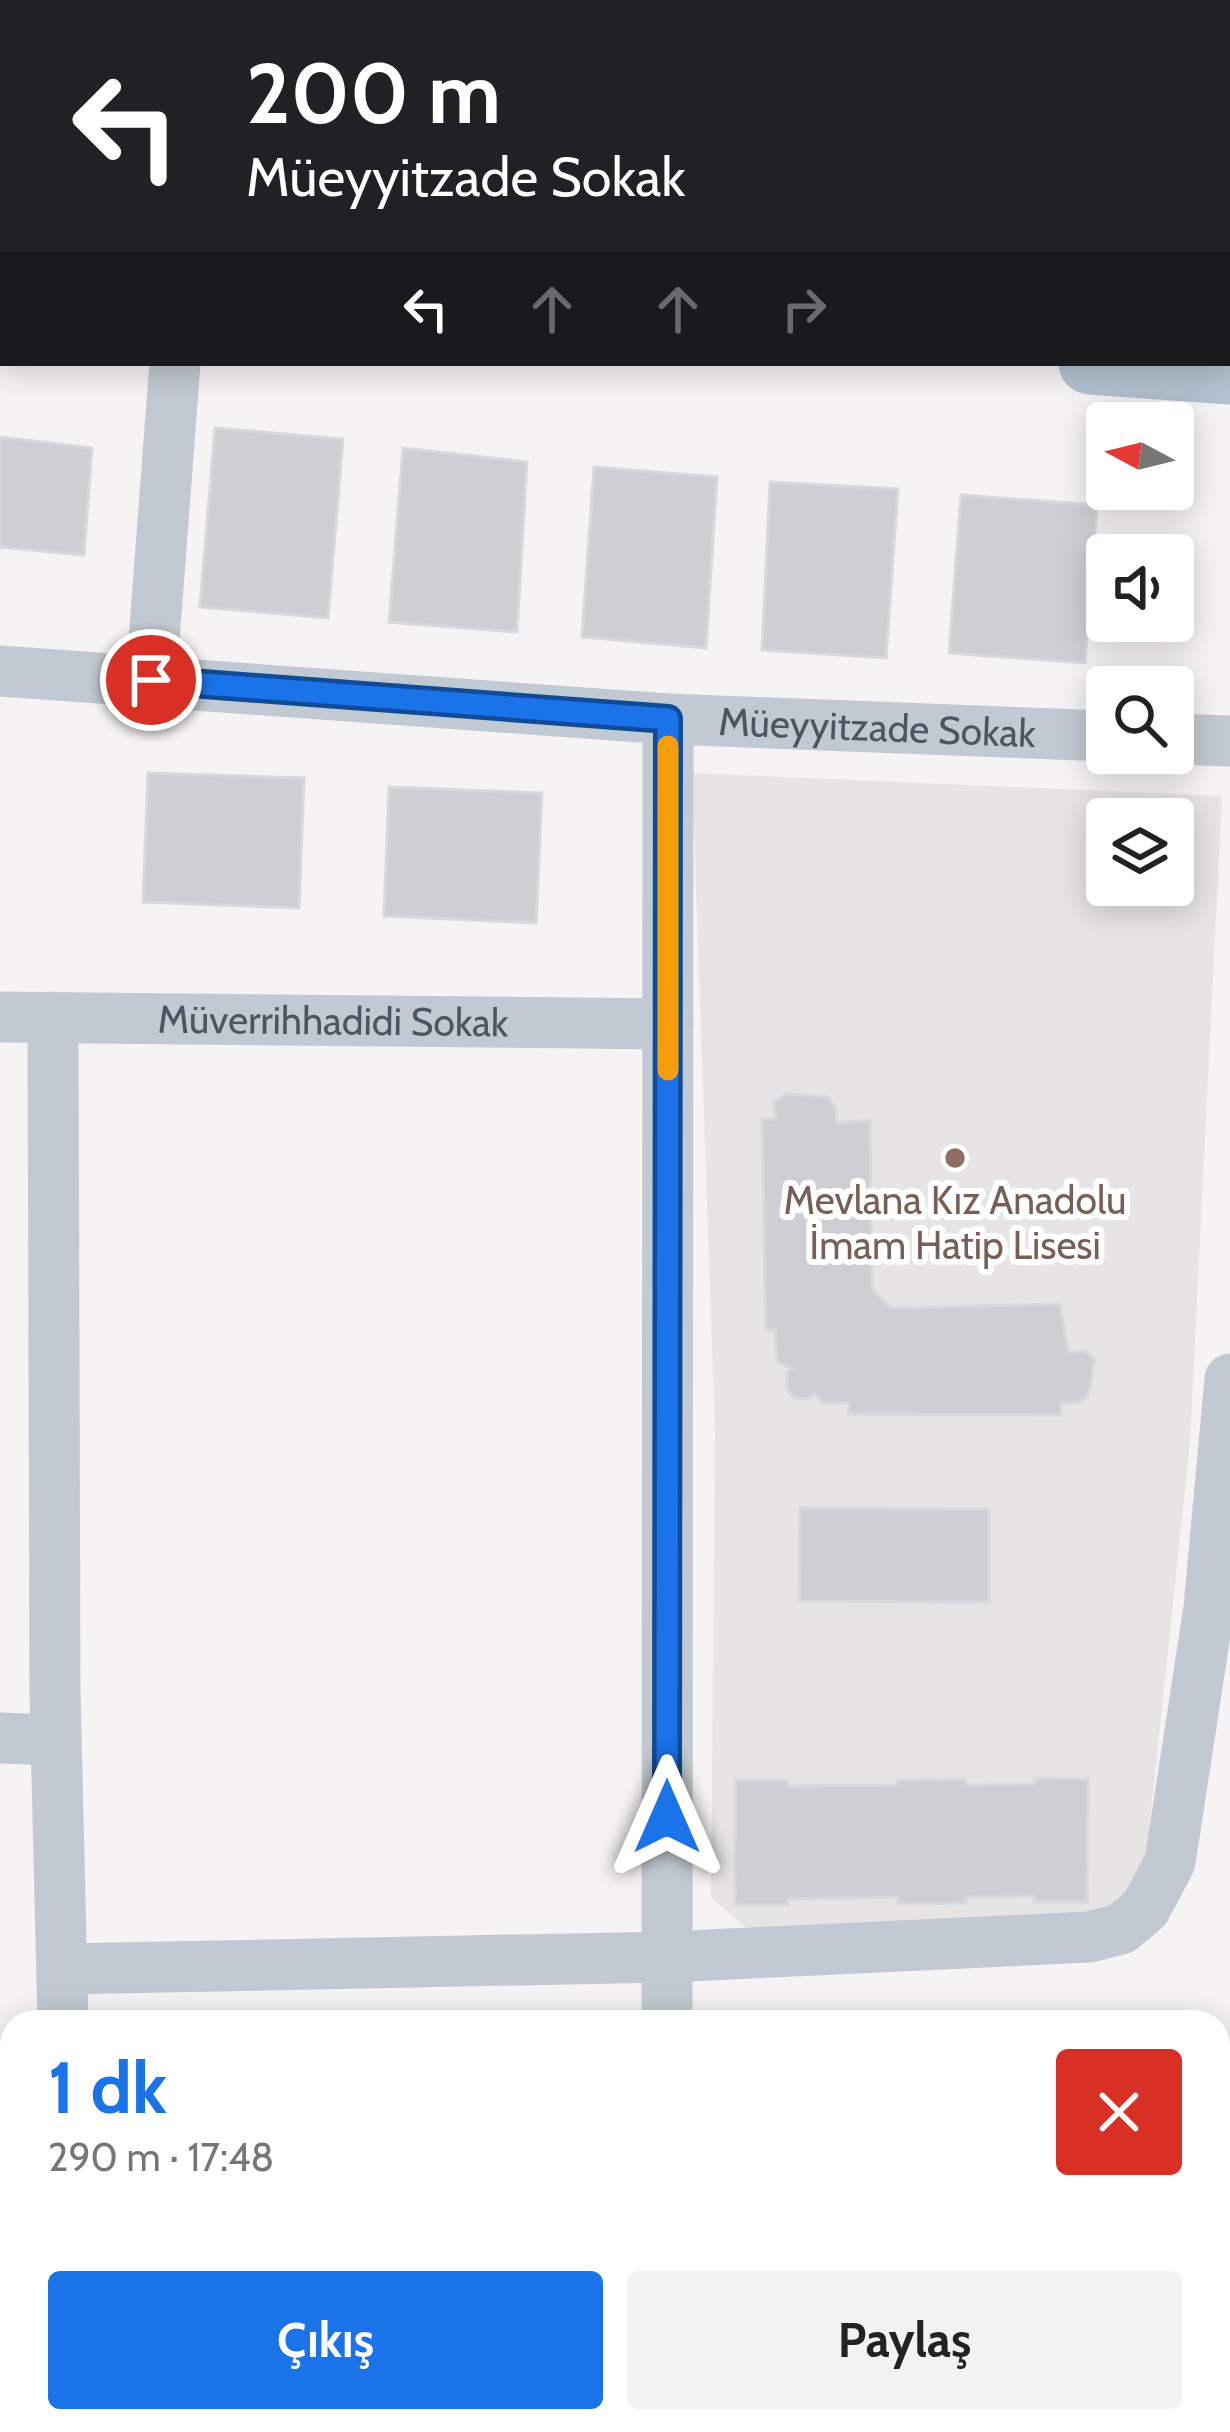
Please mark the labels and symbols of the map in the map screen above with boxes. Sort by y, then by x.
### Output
north arrow [1086,402,1194,510]
pin [100,629,202,731]
street label: Müeyyitzade Sokak [718,697,1037,757]
street label: Müverrihhadidi Sokak [157,995,509,1046]
marker: Mevlana Kız Anadolu İmam Hatip Lisesi [942,1145,968,1171]
place label: Mevlana Kız Anadolu İmam Hatip Lisesi [783,1176,1127,1269]
position arrow [604,1754,730,1880]

